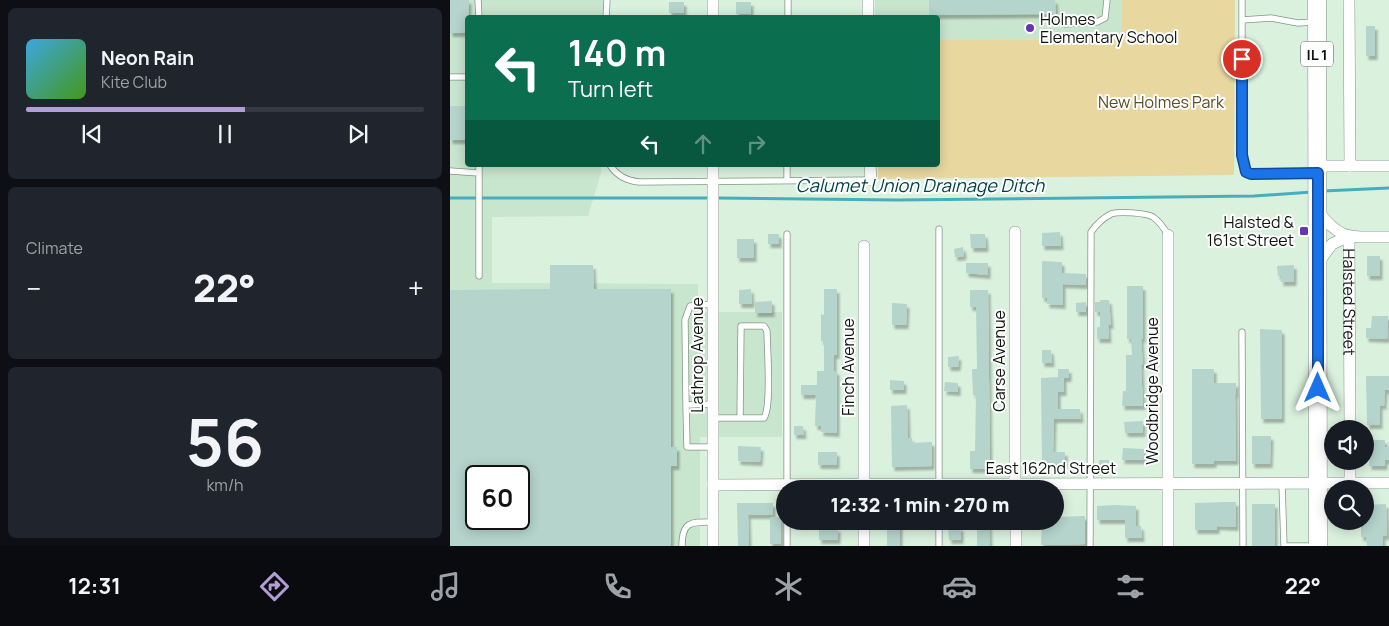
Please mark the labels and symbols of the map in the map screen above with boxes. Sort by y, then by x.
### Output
place label: Holmes Elementary School [1040,8,1178,48]
marker: Holmes Elementary School [1024,22,1036,34]
pin [1221,38,1263,80]
road number: IL 1 [1301,42,1333,66]
park label: New Holmes Park [1098,91,1225,113]
water label: Calumet Union Drainage Ditch [796,173,1046,197]
place label: Halsted & 161st Street [1207,211,1295,251]
marker: Halsted & 161st Street [1298,225,1310,237]
street label: Halsted Street [1338,248,1361,356]
street label: Lathrop Avenue [686,297,708,413]
street label: Carse Avenue [988,310,1010,412]
street label: Woodbridge Avenue [1141,317,1163,465]
street label: Finch Avenue [837,318,859,416]
position arrow [1291,361,1343,413]
street label: East 162nd Street [986,457,1116,479]
speed limit sign: 60 [465,465,530,530]

